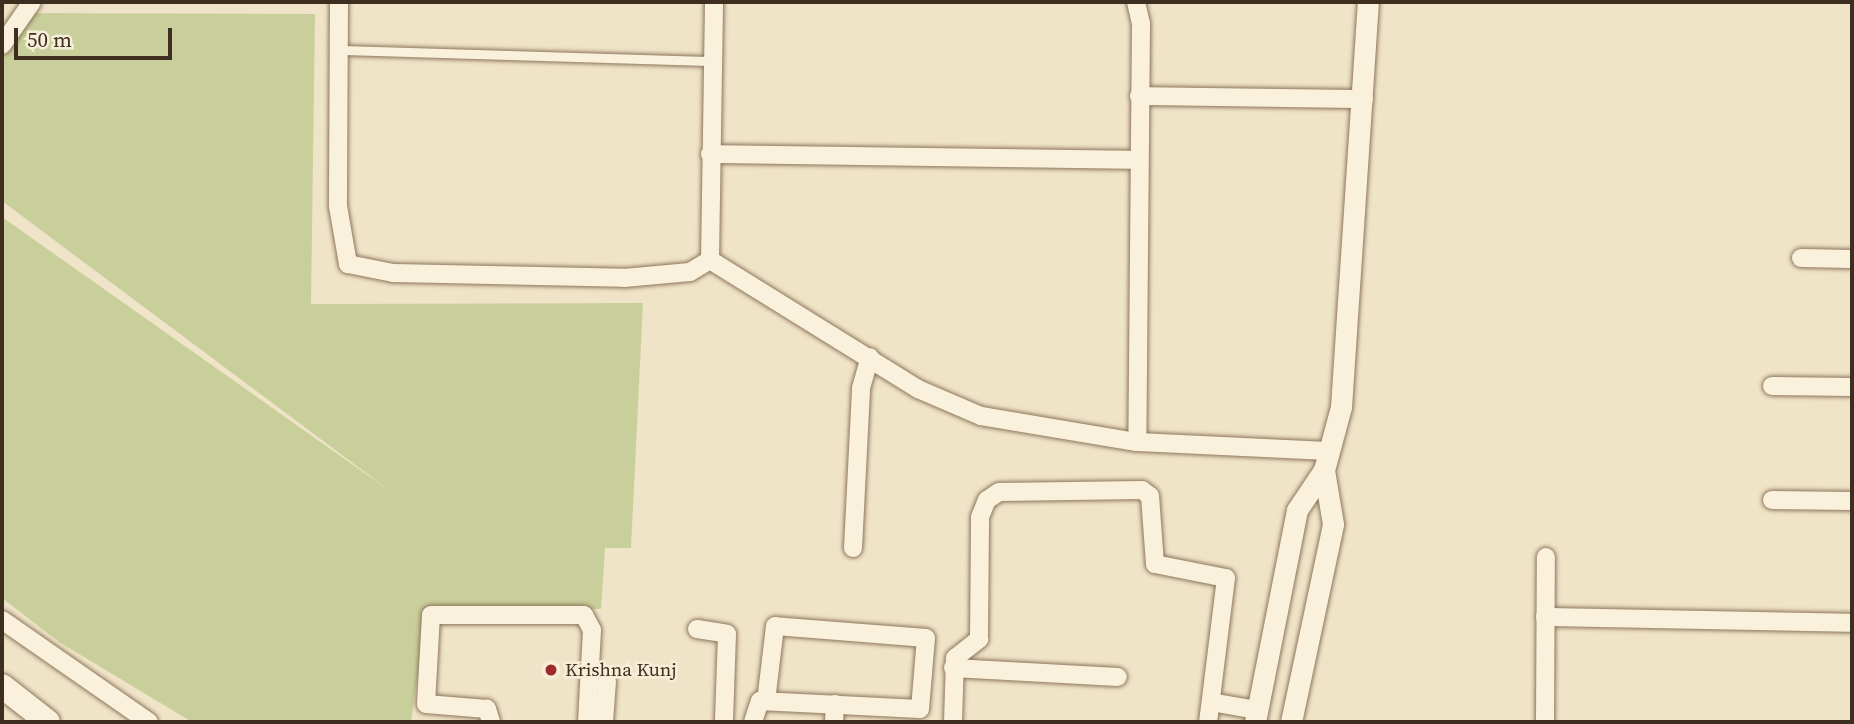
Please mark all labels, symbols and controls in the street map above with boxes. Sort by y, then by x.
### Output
scale bar [18,14,175,58]
text: 50 m [27,25,72,54]
place label: Krishna Kunj [565,659,677,681]
marker: Krishna Kunj [543,662,559,678]

